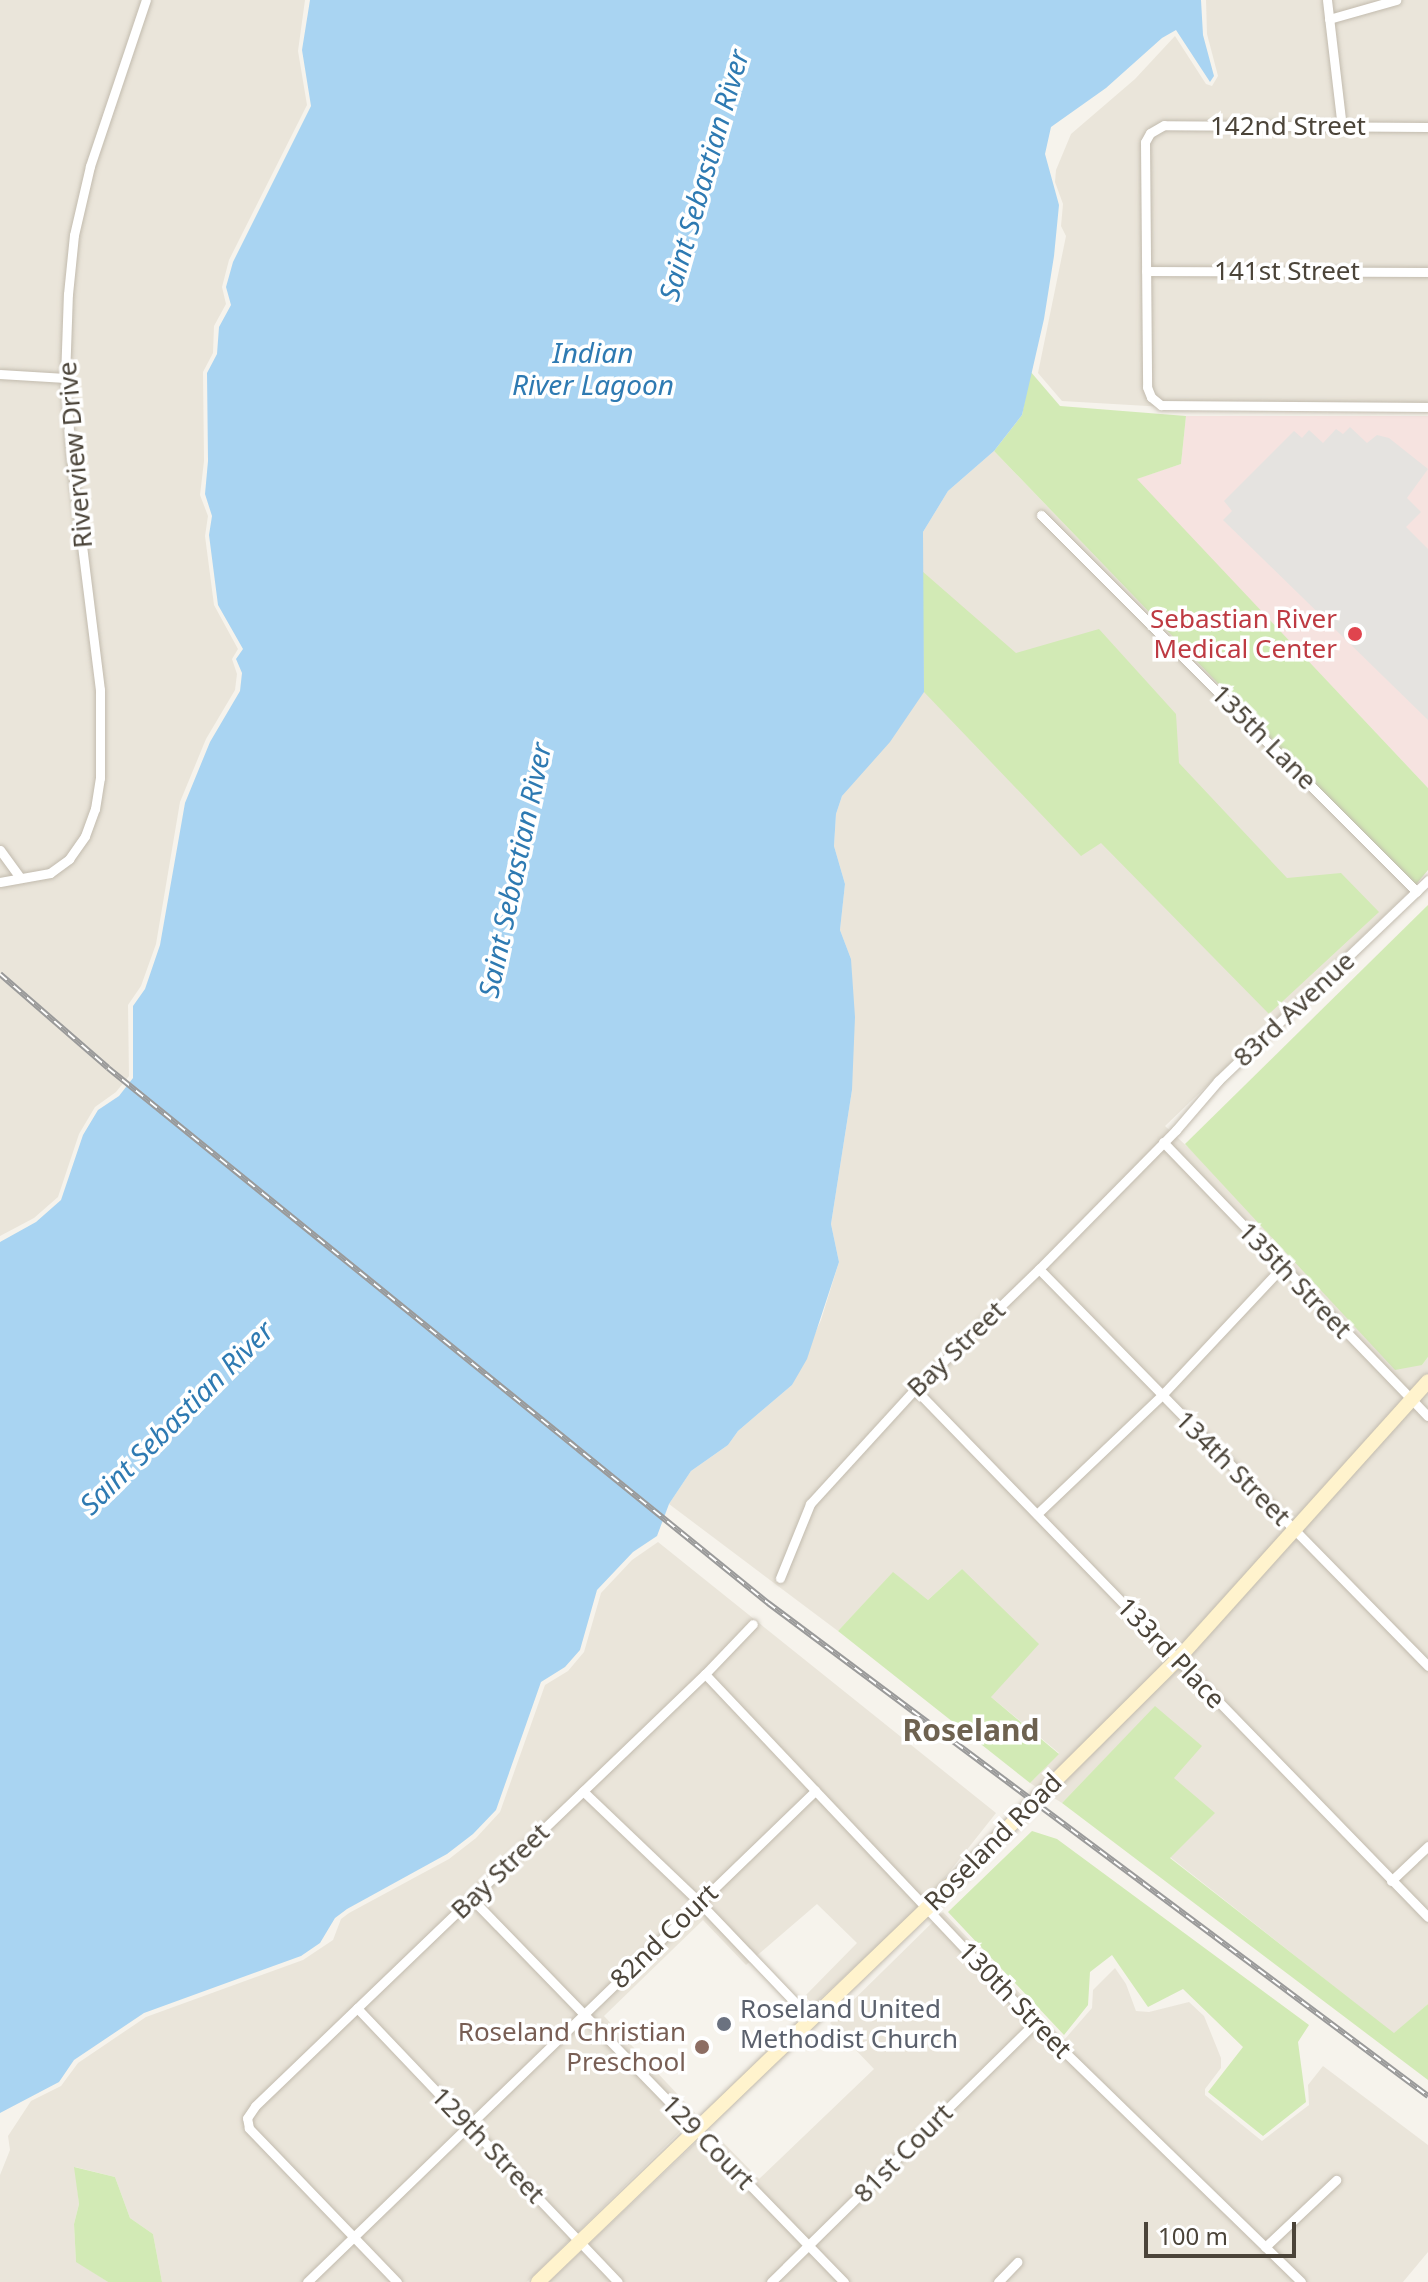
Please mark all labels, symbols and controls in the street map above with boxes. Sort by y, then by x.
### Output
water label: Saint Sebastian River [651,46,755,304]
street label: 142nd Street [1210,110,1366,142]
street label: 141st Street [1214,255,1360,287]
water label: Indian River Lagoon [512,335,674,401]
street label: Riverview Drive [51,360,99,550]
place label: Sebastian River Medical Center [1150,603,1337,664]
marker: Sebastian River Medical Center [1344,623,1366,645]
street label: 135th Lane [1205,678,1323,796]
water label: Saint Sebastian River [471,739,557,1001]
street label: 83rd Avenue [1227,945,1361,1073]
street label: 135th Street [1232,1215,1358,1345]
street label: Bay Street [901,1295,1011,1403]
water label: Saint Sebastian River [72,1313,280,1521]
street label: 134th Street [1169,1404,1297,1532]
street label: 133rd Place [1111,1591,1231,1715]
district label: Roseland [903,1712,1039,1748]
street label: Roseland Road [918,1767,1068,1917]
street label: Bay Street [445,1817,555,1925]
street label: 82nd Court [604,1877,724,1995]
street label: 130th Street [952,1935,1078,2065]
place label: Roseland United Methodist Church [740,1993,958,2054]
marker: Roseland United Methodist Church [715,2015,733,2033]
place label: Roseland Christian Preschool [458,2016,686,2078]
marker: Roseland Christian Preschool [693,2038,711,2056]
street label: 129th Street [425,2080,551,2210]
street label: 129 Court [655,2088,761,2196]
street label: 81st Court [847,2097,959,2209]
scale bar [1148,2206,1300,2256]
text: 100 m [1158,2219,1228,2252]

